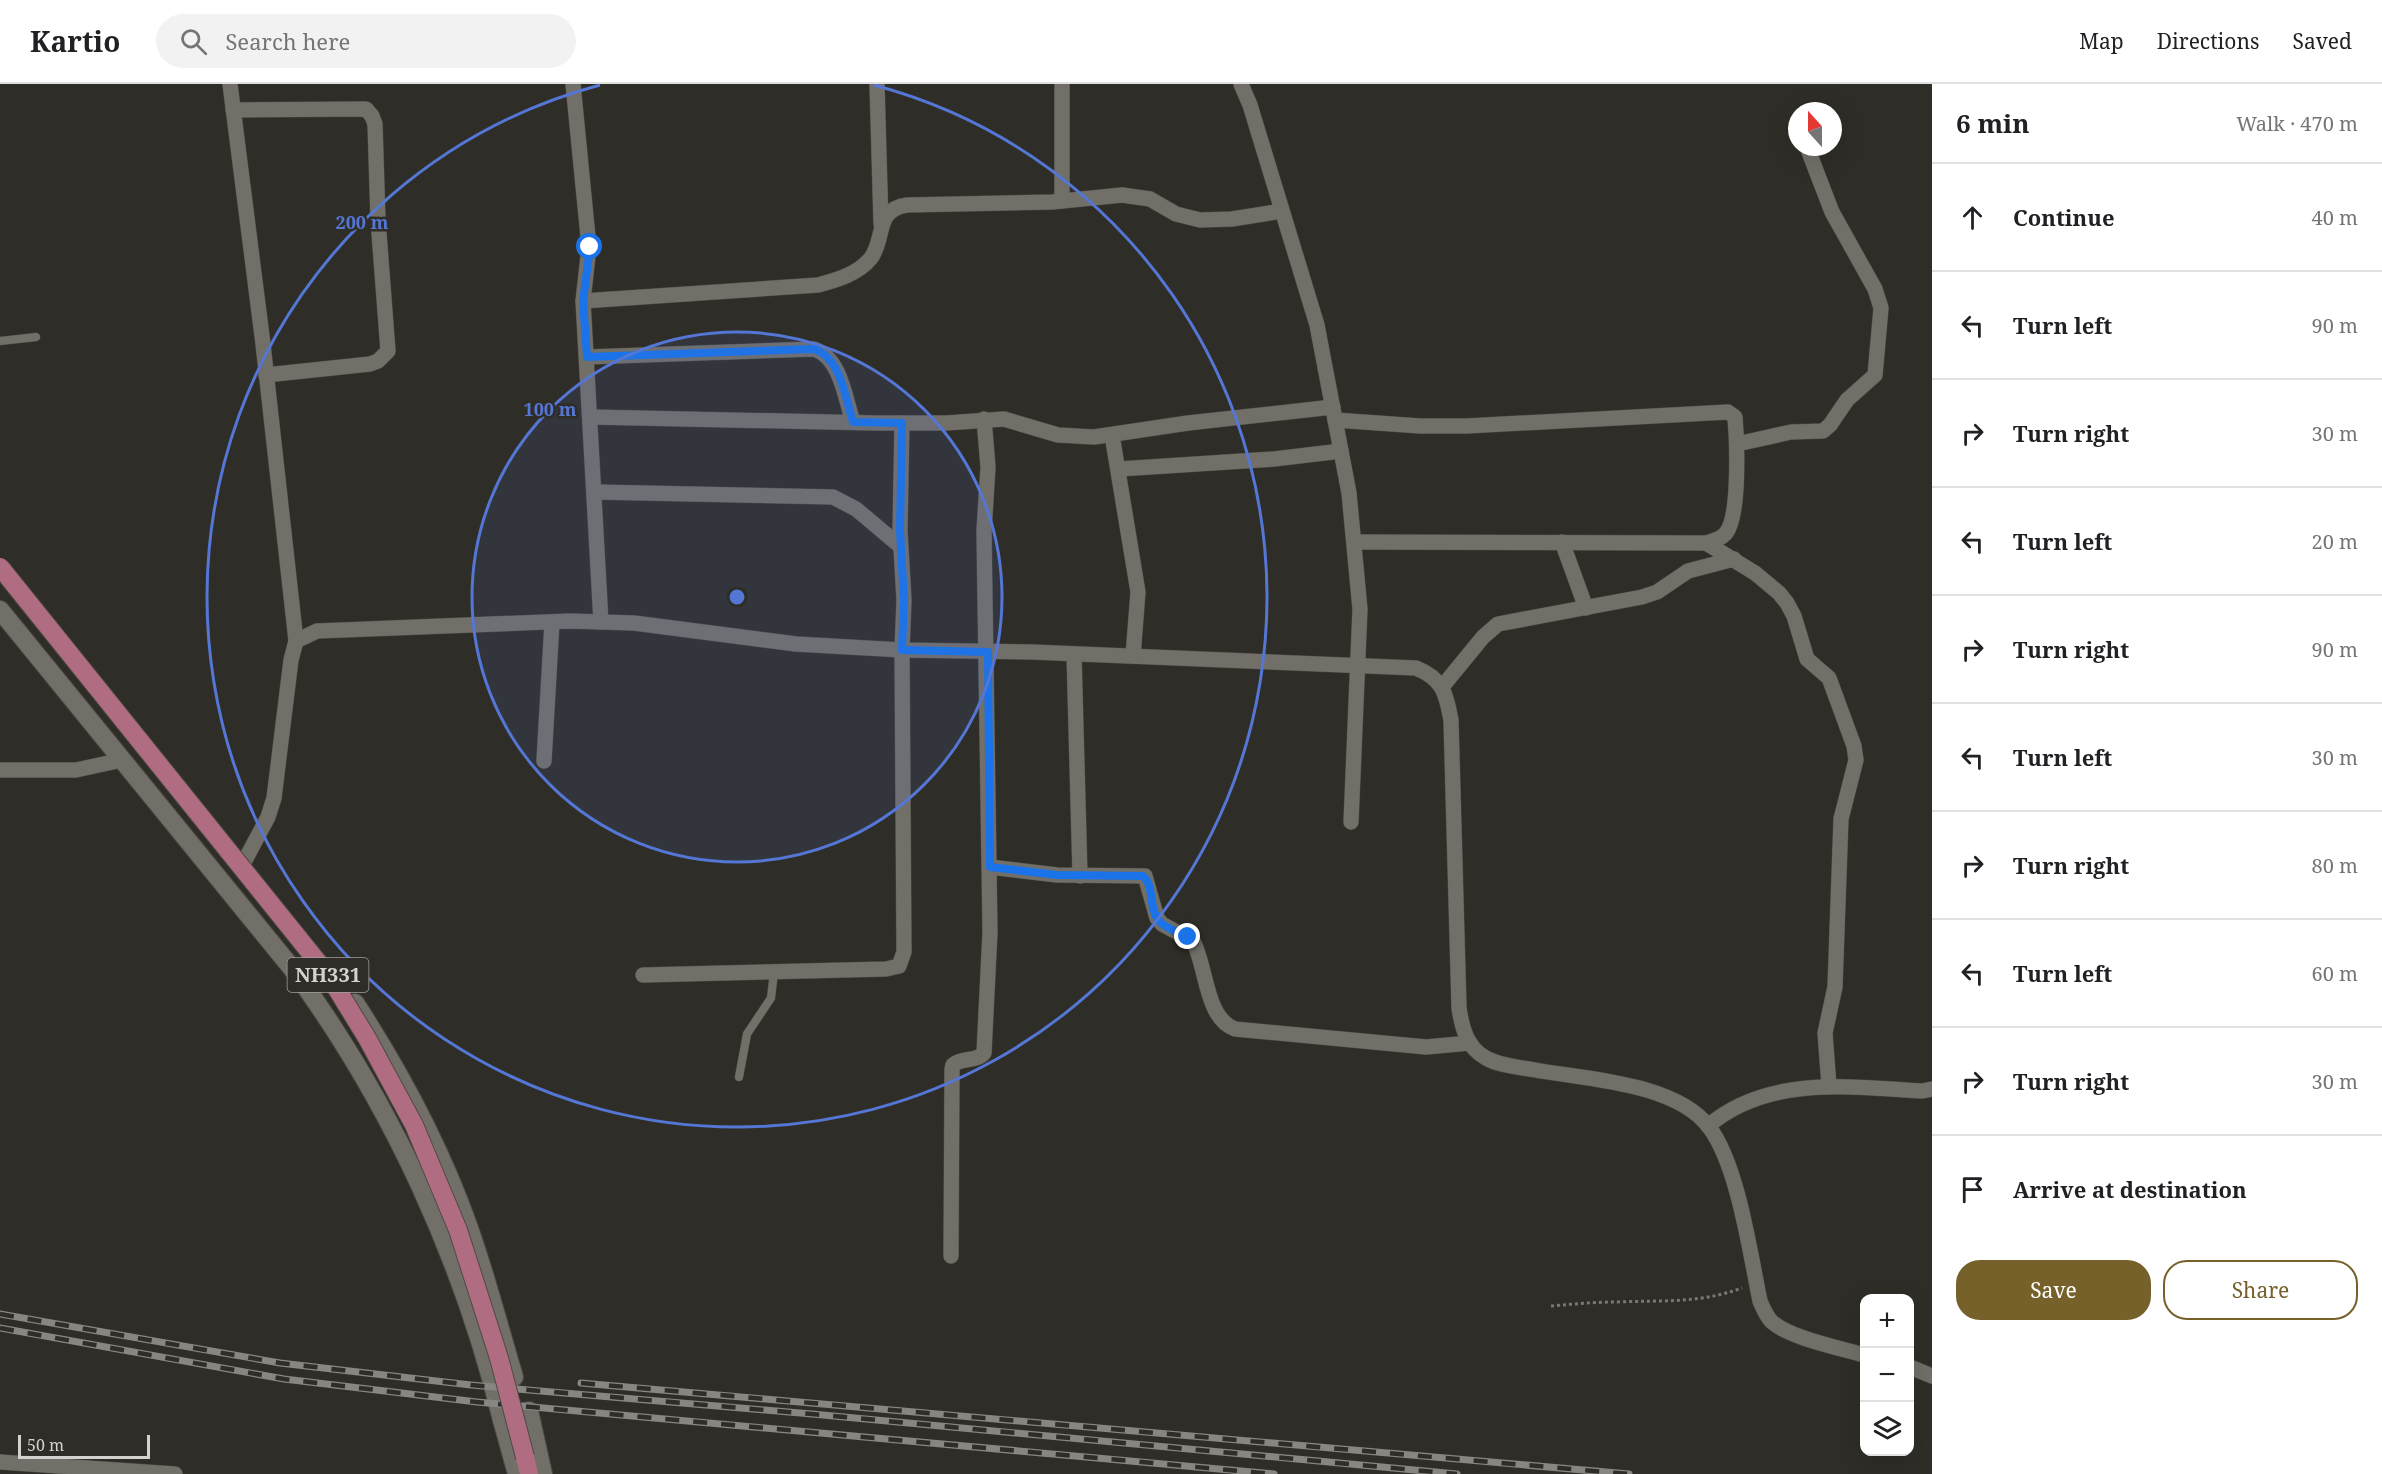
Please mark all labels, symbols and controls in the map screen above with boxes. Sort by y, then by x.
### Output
search box [156,14,576,68]
text: Kartio [30,22,120,60]
icon: search [177,25,210,58]
text: Search here [225,26,350,56]
text: Map [2079,27,2124,55]
text: Directions [2157,27,2259,55]
text: Saved [2292,27,2352,55]
north arrow [1788,102,1842,156]
text: 6 min [1956,105,2030,141]
text: Walk · 470 m [2236,110,2358,137]
icon: ahead [1956,201,1989,234]
text: Continue [2013,202,2115,232]
text: 40 m [2312,204,2358,231]
text: 200 m [336,210,389,234]
route start [576,233,602,259]
icon: left [1956,309,1989,342]
text: Turn left [2013,310,2112,340]
text: 90 m [2312,312,2358,339]
text: 100 m [524,397,577,421]
icon: right [1956,417,1989,450]
text: Turn right [2013,418,2129,448]
text: 30 m [2312,420,2358,447]
icon: left [1956,525,1989,558]
text: Turn left [2013,526,2112,556]
text: 20 m [2312,528,2358,555]
centre of rings [727,587,747,607]
icon: right [1956,633,1989,666]
text: Turn right [2013,634,2129,664]
text: 90 m [2312,636,2358,663]
icon: left [1956,741,1989,774]
text: Turn left [2013,742,2112,772]
text: 30 m [2312,744,2358,771]
icon: right [1956,849,1989,882]
text: Turn right [2013,850,2129,880]
text: 80 m [2312,852,2358,879]
route end [1174,923,1200,949]
icon: left [1956,957,1989,990]
road number: NH331 [288,958,368,992]
text: Turn left [2013,958,2112,988]
text: 60 m [2312,960,2358,987]
icon: right [1956,1065,1989,1098]
text: Turn right [2013,1066,2129,1096]
text: 30 m [2312,1068,2358,1095]
icon: arrive [1956,1173,1989,1206]
text: Arrive at destination [2013,1174,2247,1204]
button: Save [1956,1260,2151,1320]
button: Share [2163,1260,2358,1320]
map controls [1860,1294,1914,1456]
button: + [1860,1294,1914,1348]
button: − [1860,1348,1914,1402]
button: layers [1860,1402,1914,1456]
scale bar [18,1432,150,1460]
text: 50 m [27,1434,64,1456]

